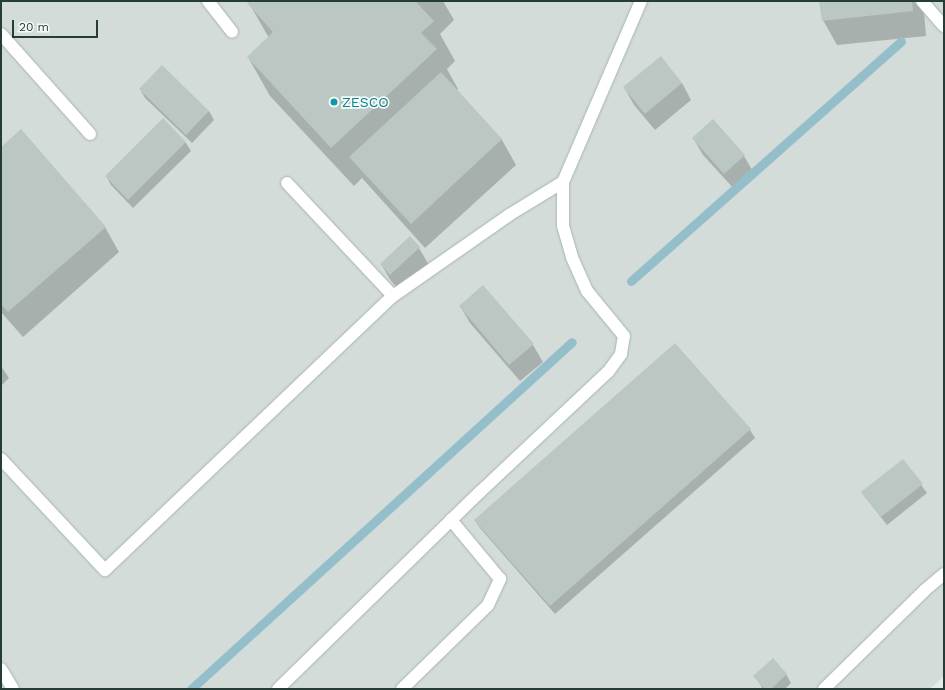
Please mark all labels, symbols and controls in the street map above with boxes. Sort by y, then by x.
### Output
scale bar [14,12,100,38]
text: 20 m [19,20,49,34]
place label: ZESCO [342,94,389,110]
marker: ZESCO [329,97,339,107]

